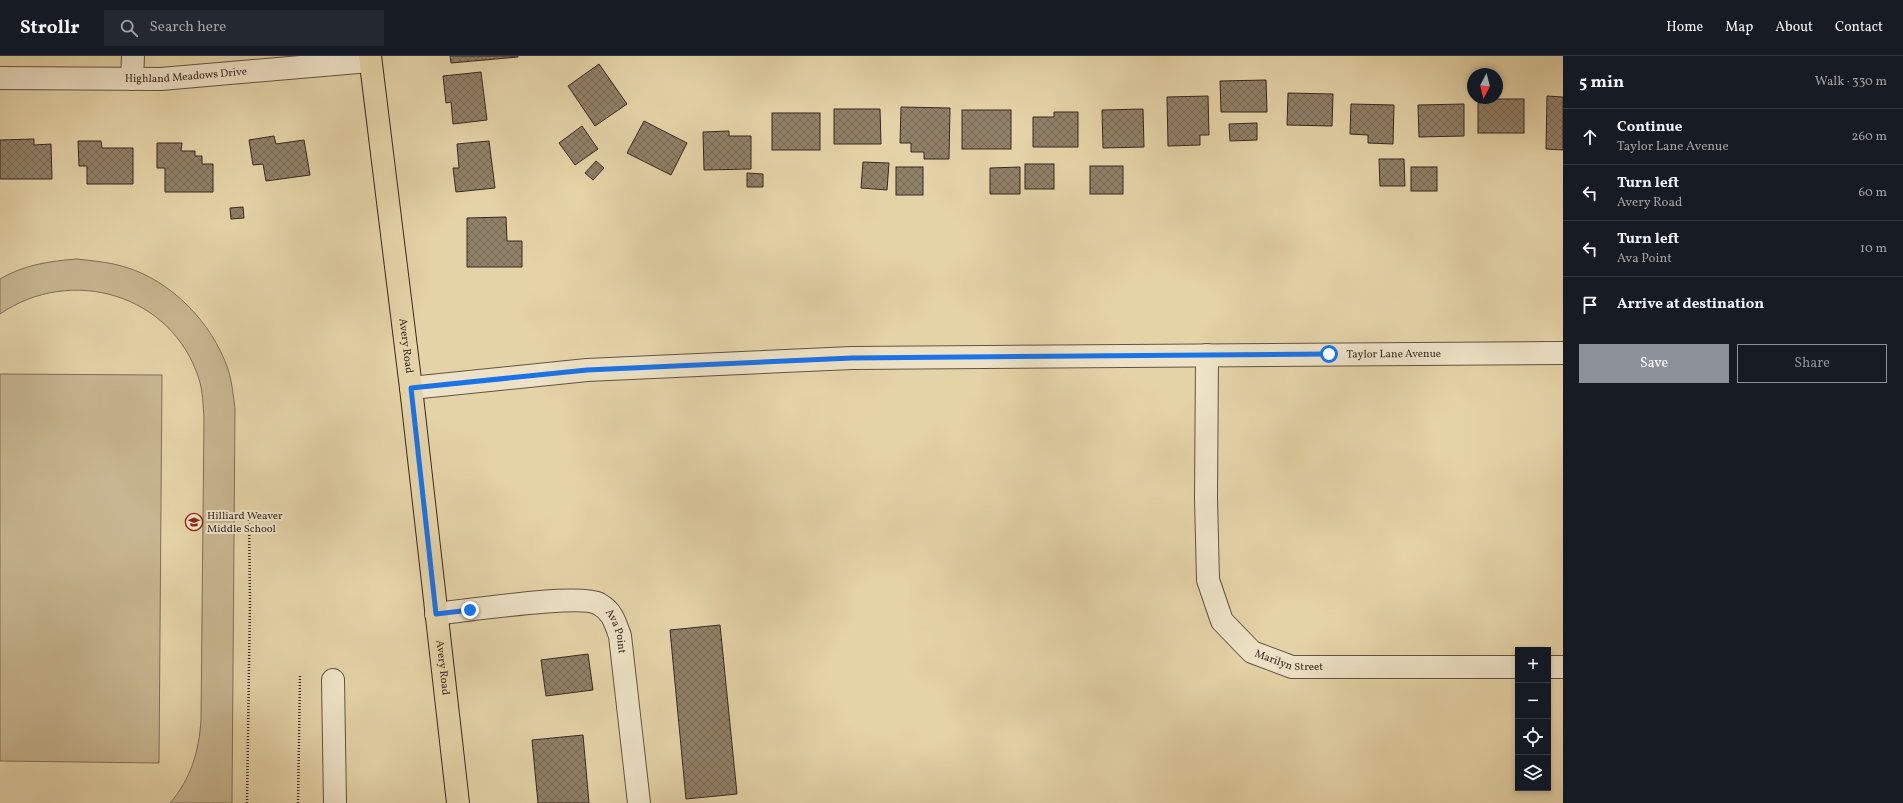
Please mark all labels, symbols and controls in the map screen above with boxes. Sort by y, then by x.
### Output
search box [104,10,384,46]
text: Strollr [20,15,80,41]
icon: search [118,17,140,39]
text: Search here [150,17,226,38]
text: Home [1666,18,1703,37]
text: Map [1725,18,1753,37]
text: About [1775,18,1813,37]
text: Contact [1835,18,1883,37]
street label: Highland Meadows Drive [125,64,248,87]
north arrow [1467,68,1503,104]
text: 5 min [1579,71,1624,94]
text: Walk · 330 m [1815,73,1887,91]
text: Continue [1617,117,1682,138]
icon: ahead [1579,126,1601,148]
text: 260 m [1852,128,1887,146]
text: Taylor Lane Avenue [1617,138,1729,156]
text: Turn left [1617,173,1679,194]
icon: left [1579,182,1601,204]
text: 60 m [1859,184,1887,202]
text: Avery Road [1617,194,1682,212]
text: Turn left [1617,229,1679,250]
icon: left [1579,238,1601,260]
text: 10 m [1860,240,1887,258]
text: Ava Point [1617,250,1672,268]
icon: arrive [1579,294,1601,316]
text: Arrive at destination [1617,294,1764,315]
street label: Avery Road [395,317,417,374]
button: Save [1579,344,1729,383]
button: Share [1737,344,1887,383]
route start [1320,345,1338,363]
street label: Taylor Lane Avenue [1346,346,1441,362]
place label: Hilliard Weaver Middle School [207,509,283,537]
school or university icon: Hilliard Weaver Middle School [184,512,204,532]
route end [461,601,479,619]
street label: Ava Point [602,606,629,655]
street label: Avery Road [432,639,453,696]
street label: Marilyn Street [1252,646,1323,675]
map controls [1515,647,1551,791]
button: + [1515,647,1551,683]
button: − [1515,683,1551,719]
button: locate [1515,719,1551,755]
button: layers [1515,755,1551,791]

